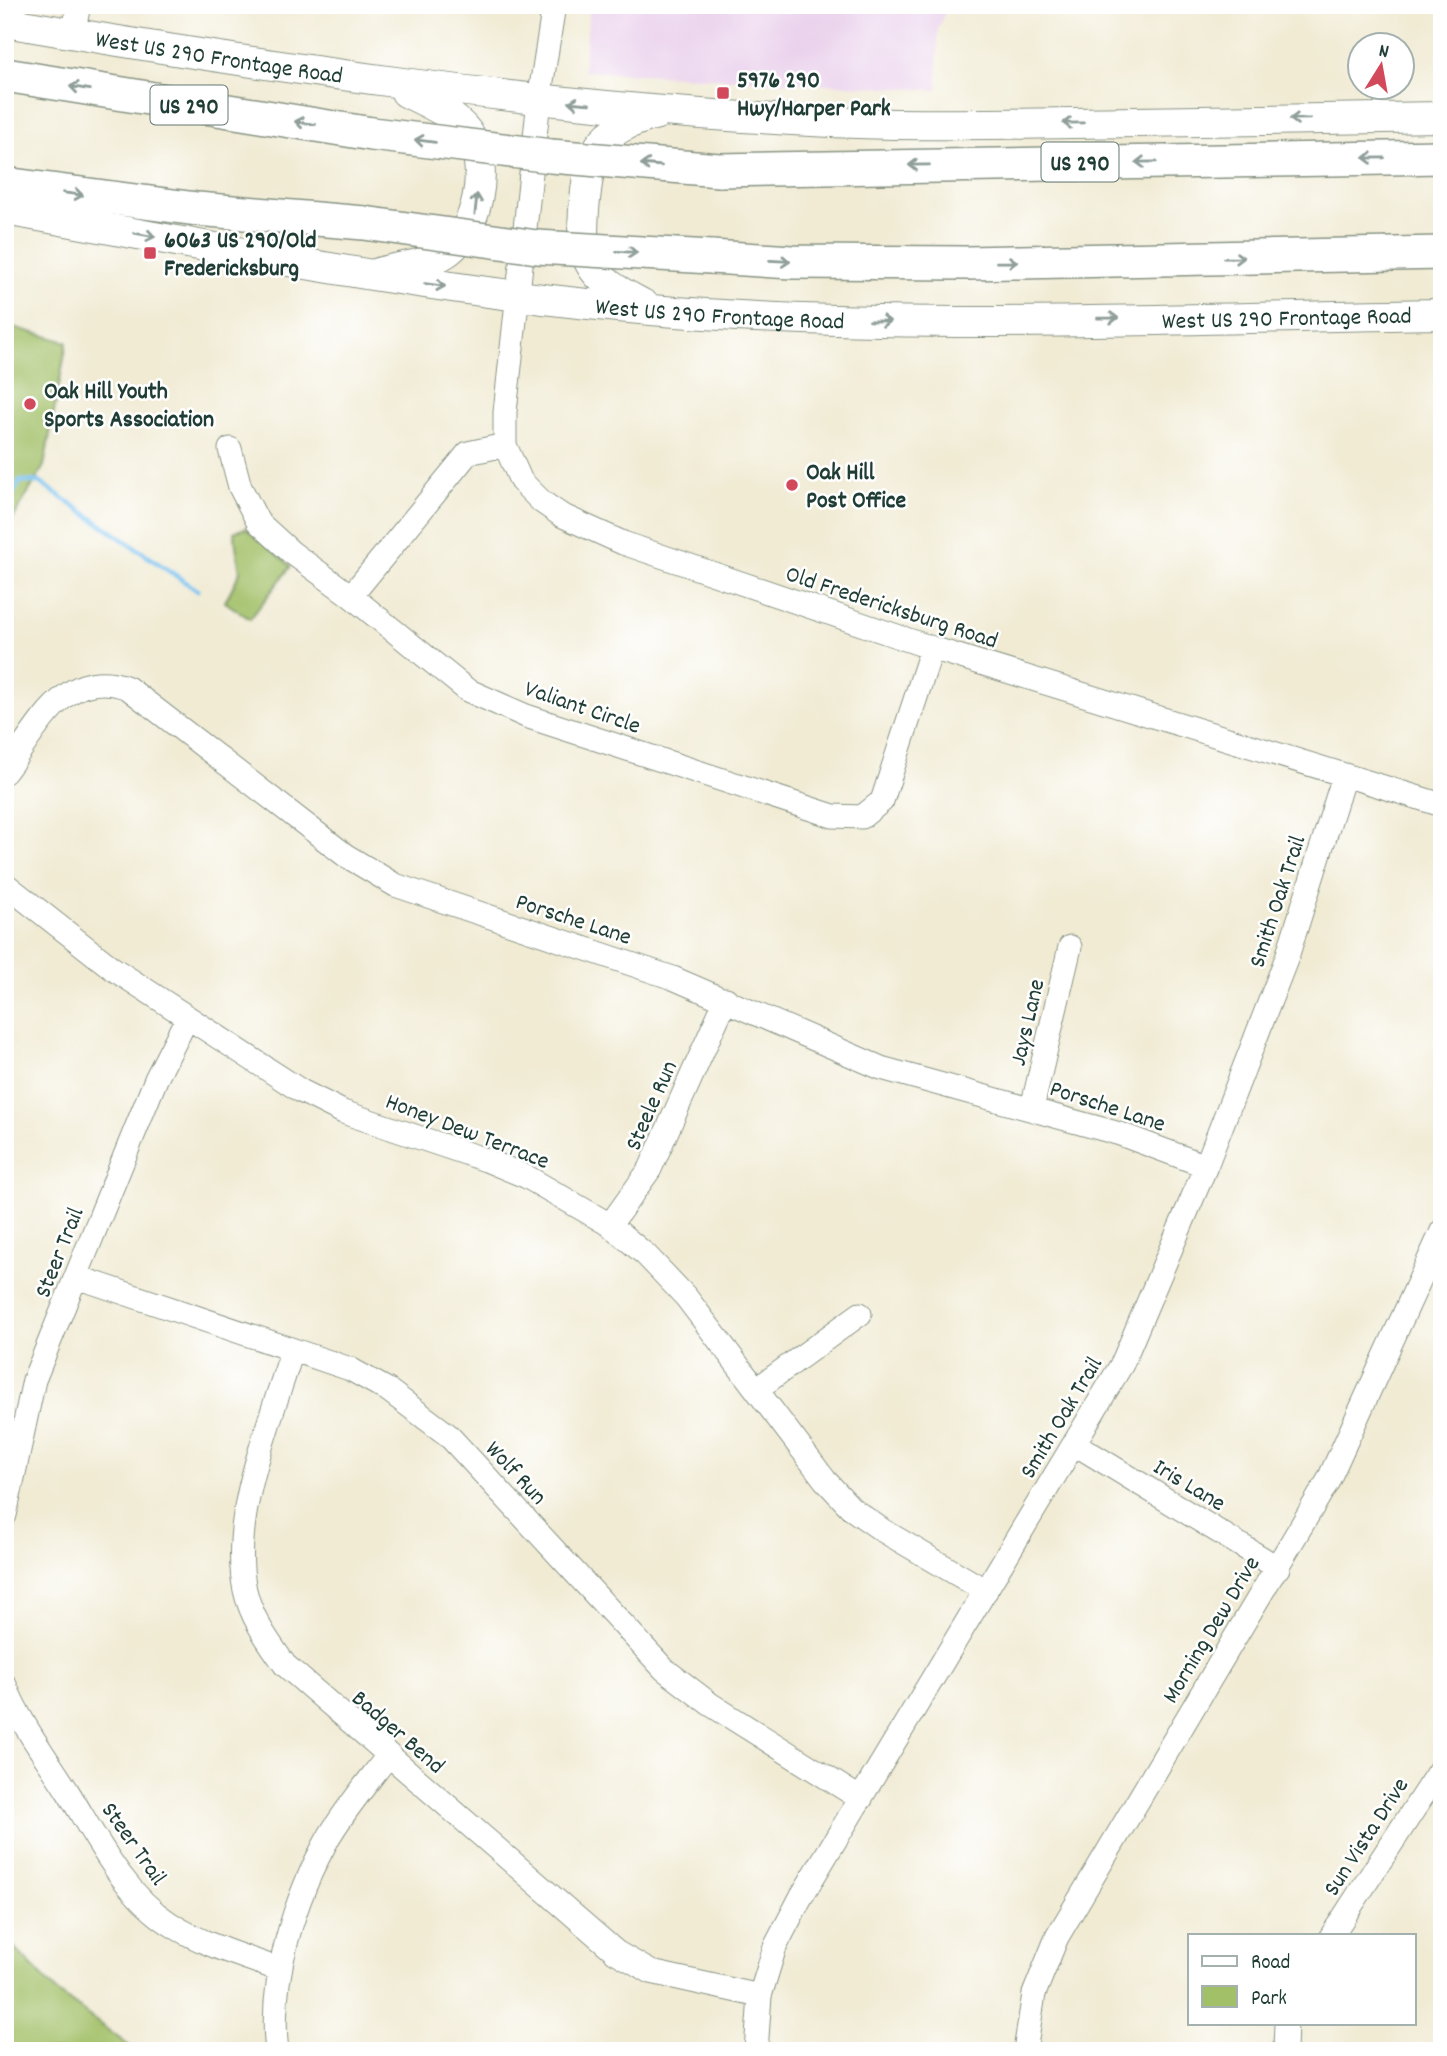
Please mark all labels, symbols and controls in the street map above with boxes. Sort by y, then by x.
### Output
street label: West US 290 Frontage Road [93,24,345,95]
north arrow [1346,32,1416,102]
text: N [1376,39,1391,67]
place label: 5976 290 Hwy/Harper Park [737,65,891,127]
one-way arrow [69,81,92,94]
marker: 5976 290 Hwy/Harper Park [715,85,731,101]
road number: US 290 [150,86,228,124]
one-way arrow [568,96,591,109]
one-way arrow [1289,112,1312,126]
one-way arrow [294,116,317,129]
one-way arrow [1061,116,1084,129]
one-way arrow [414,134,437,147]
road number: US 290 [1042,142,1118,182]
one-way arrow [1362,151,1385,165]
one-way arrow [1135,155,1158,168]
one-way arrow [640,158,663,171]
one-way arrow [907,158,930,172]
one-way arrow [61,187,84,200]
one-way arrow [469,193,482,216]
place label: 6063 US 290/Old Fredericksburg [164,225,317,287]
one-way arrow [133,229,156,242]
marker: 6063 US 290/Old Fredericksburg [142,245,158,261]
one-way arrow [615,246,637,259]
one-way arrow [1223,251,1246,265]
one-way arrow [768,255,790,268]
one-way arrow [995,255,1018,269]
one-way arrow [423,279,446,292]
street label: West US 290 Frontage Road [593,291,845,340]
street label: West US 290 Frontage Road [1162,301,1412,340]
one-way arrow [1096,312,1119,325]
one-way arrow [869,314,892,327]
place label: Oak Hill Youth Sports Association [44,376,214,438]
marker: Oak Hill Youth Sports Association [22,396,38,412]
place label: Oak Hill Post Office [806,457,906,519]
marker: Oak Hill Post Office [784,477,800,493]
street label: Old Fredericksburg Road [780,558,1002,659]
street label: Valiant Circle [519,673,645,745]
street label: Smith Oak Trail [1242,831,1316,972]
street label: Porsche Lane [511,886,635,956]
street label: Jays Lane [1002,976,1055,1069]
street label: Steele Run [618,1056,688,1157]
street label: Porsche Lane [1045,1073,1169,1143]
street label: Honey Dew Terrace [380,1086,554,1180]
street label: Steer Trail [27,1203,94,1303]
street label: Smith Oak Trail [1013,1351,1113,1486]
street label: Wolf Run [476,1434,554,1514]
street label: Iris Lane [1146,1452,1231,1522]
street label: Morning Dew Drive [1155,1550,1270,1711]
street label: Badger Bend [343,1683,451,1783]
street label: Sun Vista Drive [1316,1772,1419,1904]
street label: Steer Trail [91,1796,174,1894]
legend [1188,1934,1416,2024]
text: Road [1251,1949,1290,1979]
text: Park [1251,1985,1287,2015]

